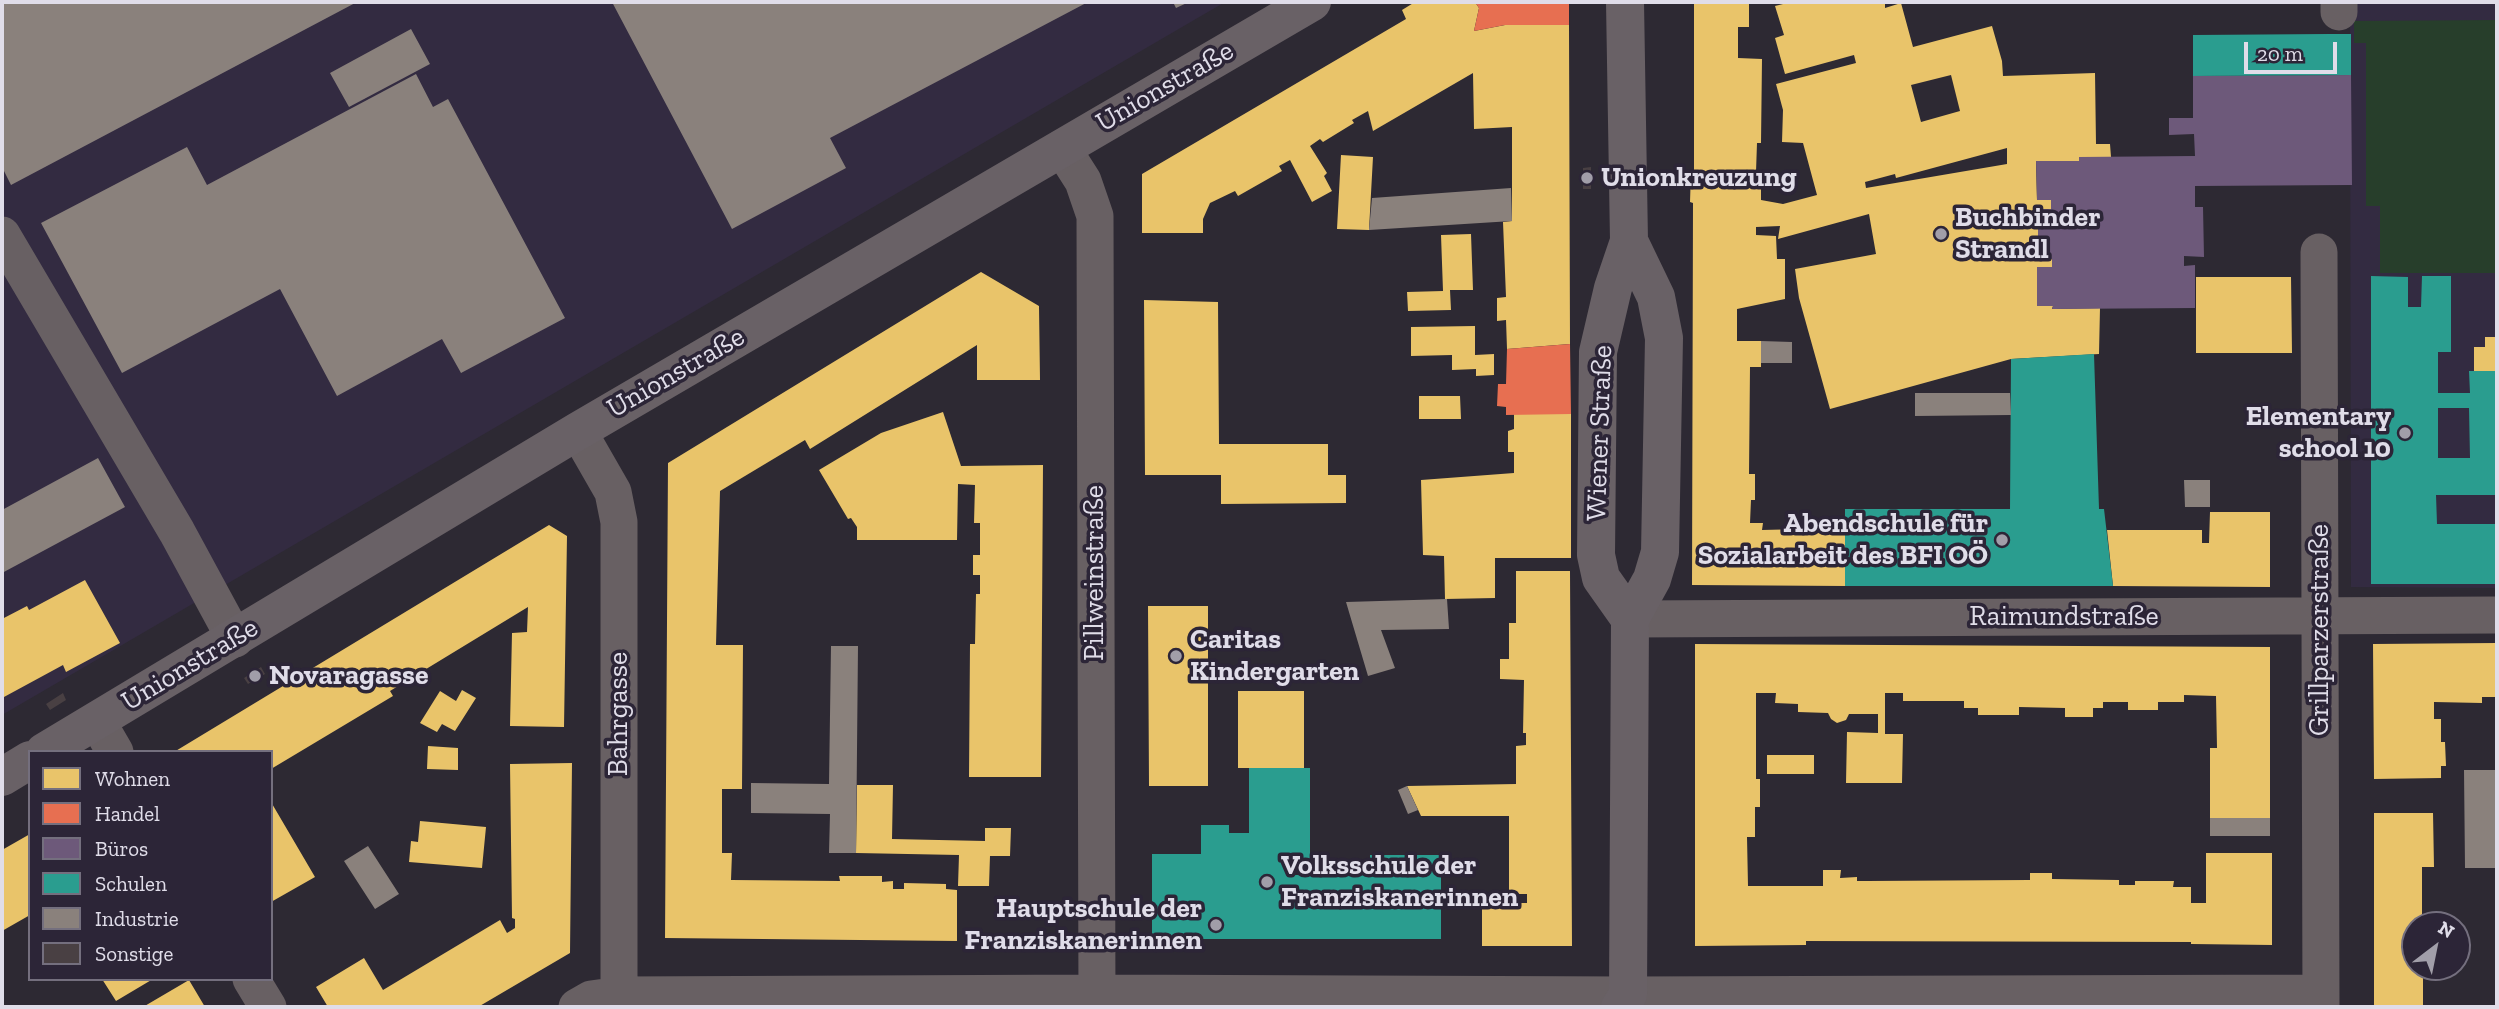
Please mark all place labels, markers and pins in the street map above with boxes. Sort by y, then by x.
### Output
place label: Unionkreuzung [1601,161,1797,195]
marker: Unionkreuzung [1579,170,1595,186]
place label: Buchbinder Strandl [1955,201,2100,267]
marker: Buchbinder Strandl [1933,226,1949,242]
place label: Elementary school 10 [2246,400,2391,466]
marker: Elementary school 10 [2397,425,2413,441]
place label: Abendschule für Sozialarbeit des BFI OÖ [1698,507,1988,573]
marker: Abendschule für Sozialarbeit des BFI OÖ [1994,532,2010,548]
place label: Caritas Kindergarten [1190,623,1359,689]
marker: Caritas Kindergarten [1168,648,1184,664]
place label: Novaragasse [269,659,428,693]
marker: Novaragasse [247,668,263,684]
place label: Volksschule der Franziskanerinnen [1281,849,1518,915]
marker: Volksschule der Franziskanerinnen [1259,874,1275,890]
place label: Hauptschule der Franziskanerinnen [965,892,1202,958]
marker: Hauptschule der Franziskanerinnen [1208,917,1224,933]

